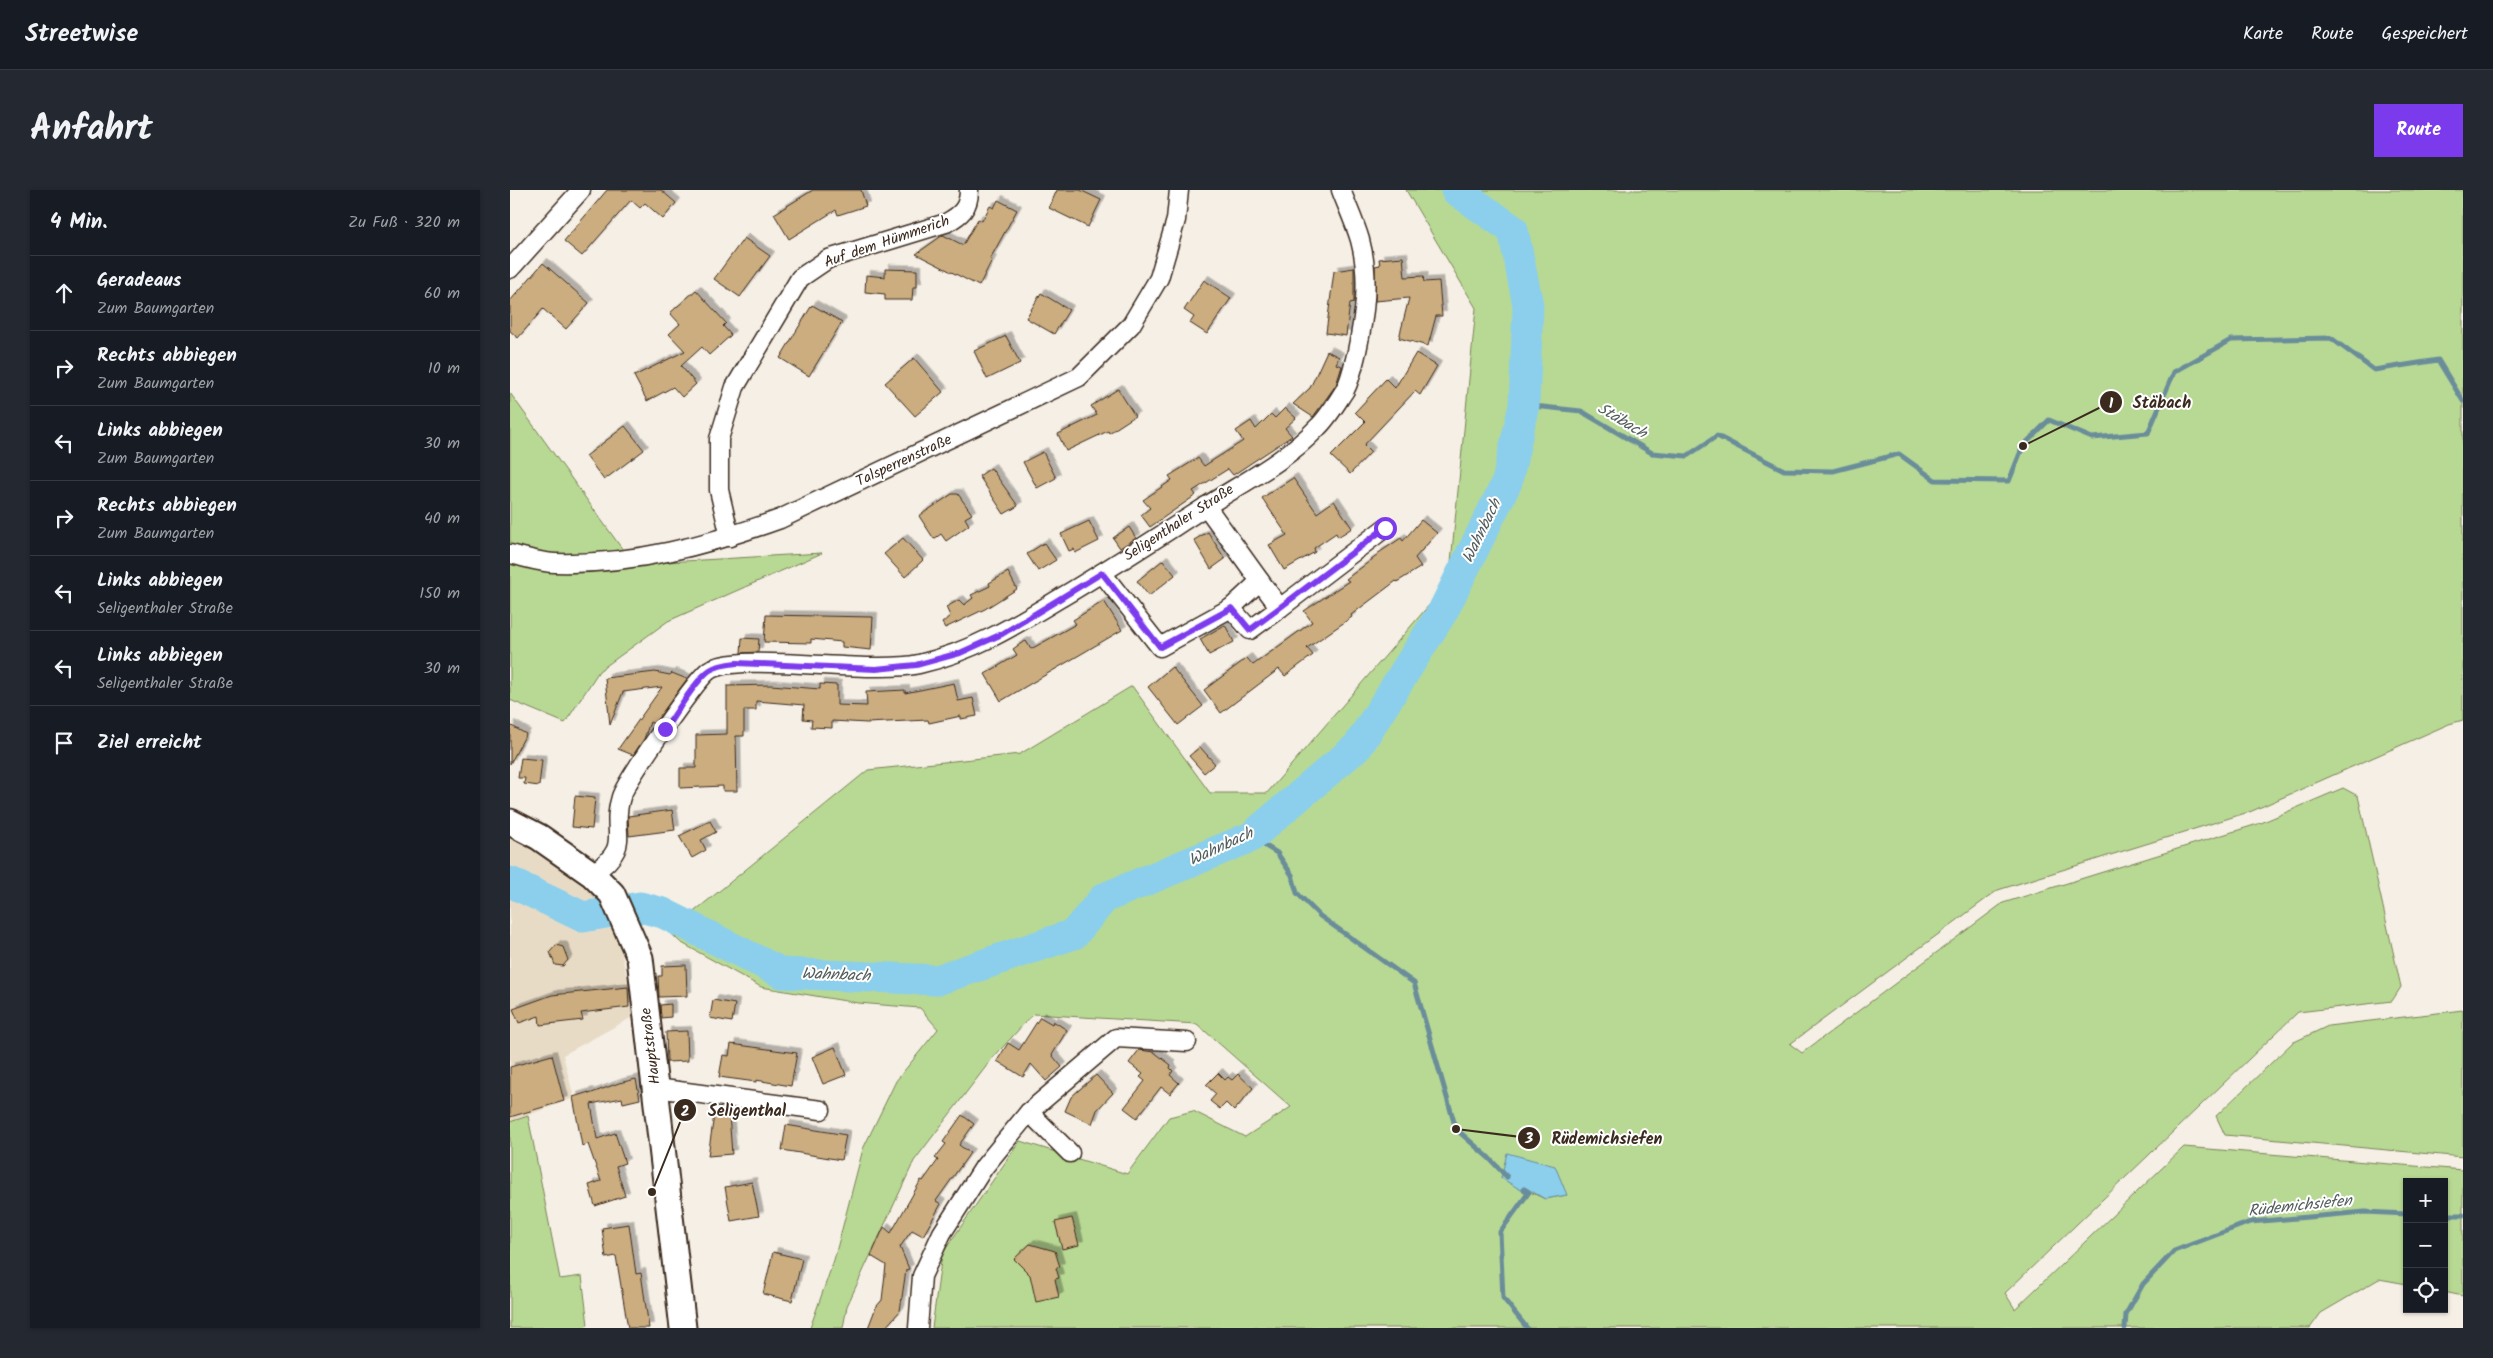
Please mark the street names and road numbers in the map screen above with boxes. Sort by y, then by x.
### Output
street label: Auf dem Hümmerich [821,209,953,275]
street label: Talsperrenstraße [852,428,956,494]
street label: Seligenthaler Straße [1119,478,1239,568]
street label: Hauptstraße [634,1006,668,1086]

